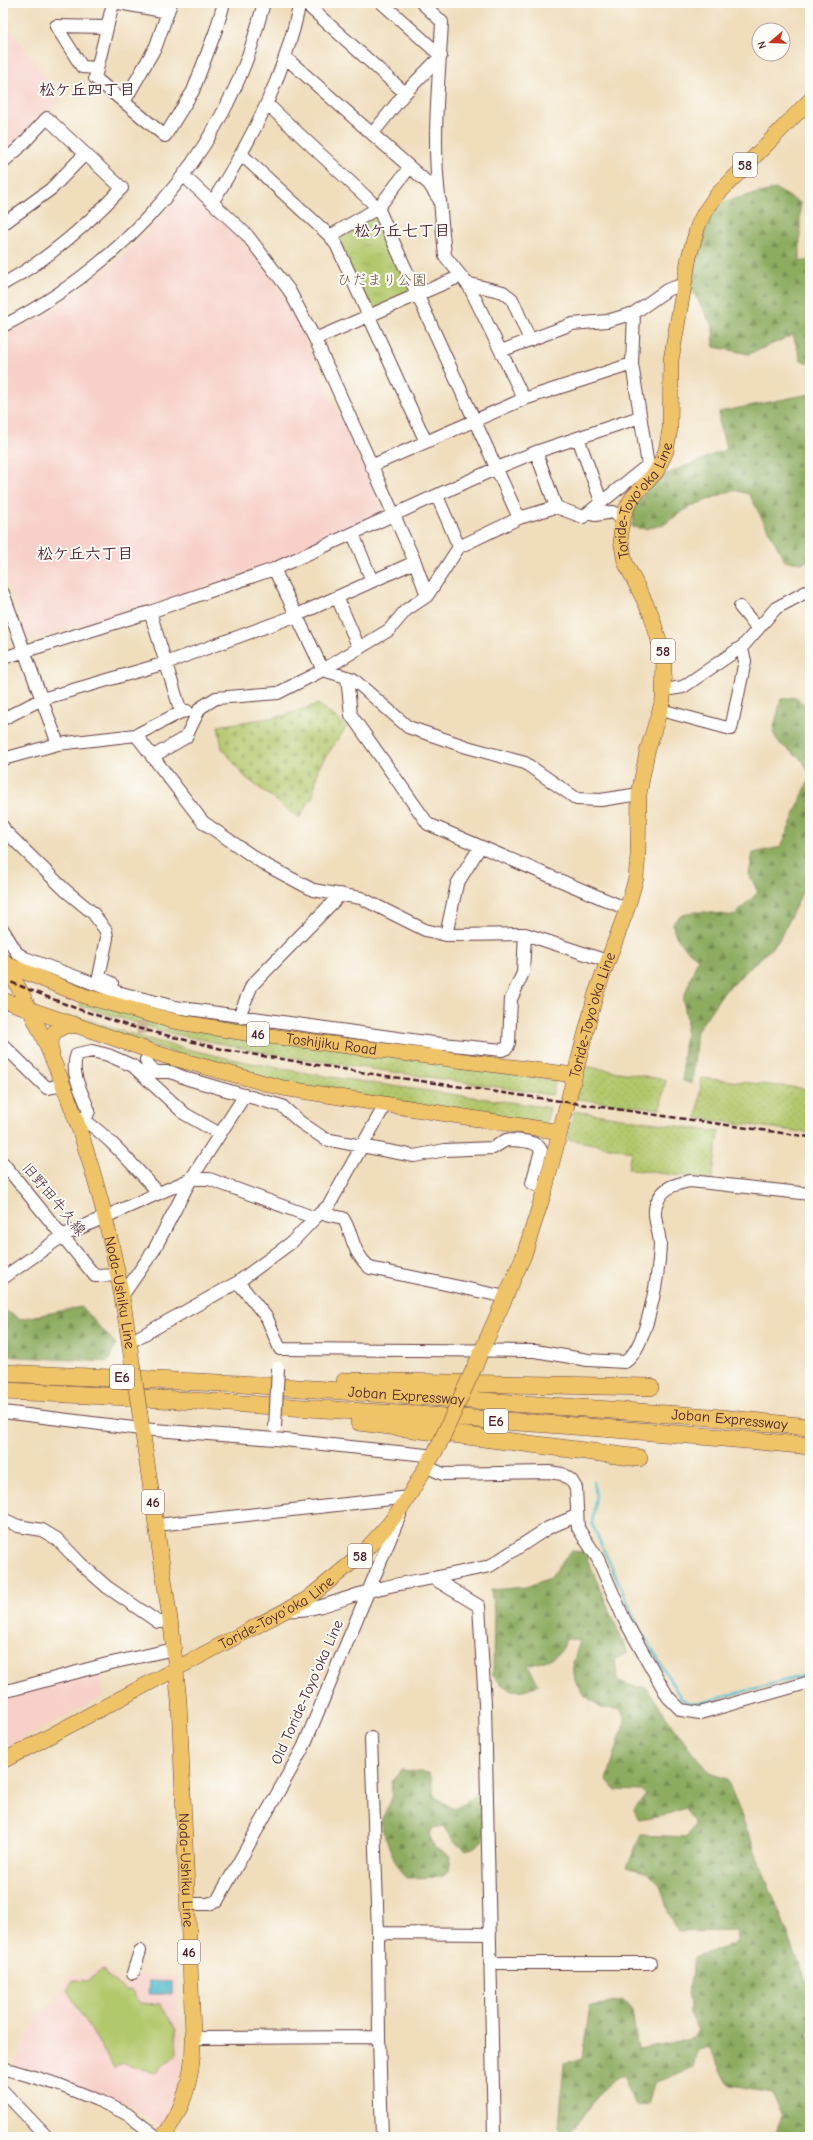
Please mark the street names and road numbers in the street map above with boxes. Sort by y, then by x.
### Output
road number: 58 [733,153,757,177]
street label: Toride-Toyo'oka Line [612,441,676,560]
road number: 58 [651,639,675,663]
street label: Toride-Toyo'oka Line [565,949,619,1080]
road number: 46 [247,1022,269,1046]
street label: Toshijiku Road [285,1029,378,1059]
street label: 旧野田牛久線 [18,1159,90,1239]
street label: Noda-Ushiku Line [101,1234,139,1350]
road number: E6 [110,1365,134,1389]
street label: Joban Expressway [347,1383,466,1409]
street label: Joban Expressway [671,1405,789,1434]
road number: E6 [484,1409,508,1433]
road number: 46 [142,1490,164,1514]
road number: 58 [348,1544,372,1568]
street label: Toride-Toyo'oka Line [216,1572,338,1653]
street label: Old Toride-Toyo'oka Line [267,1617,347,1767]
street label: Noda-Ushiku Line [175,1813,198,1928]
road number: 46 [178,1940,200,1964]

